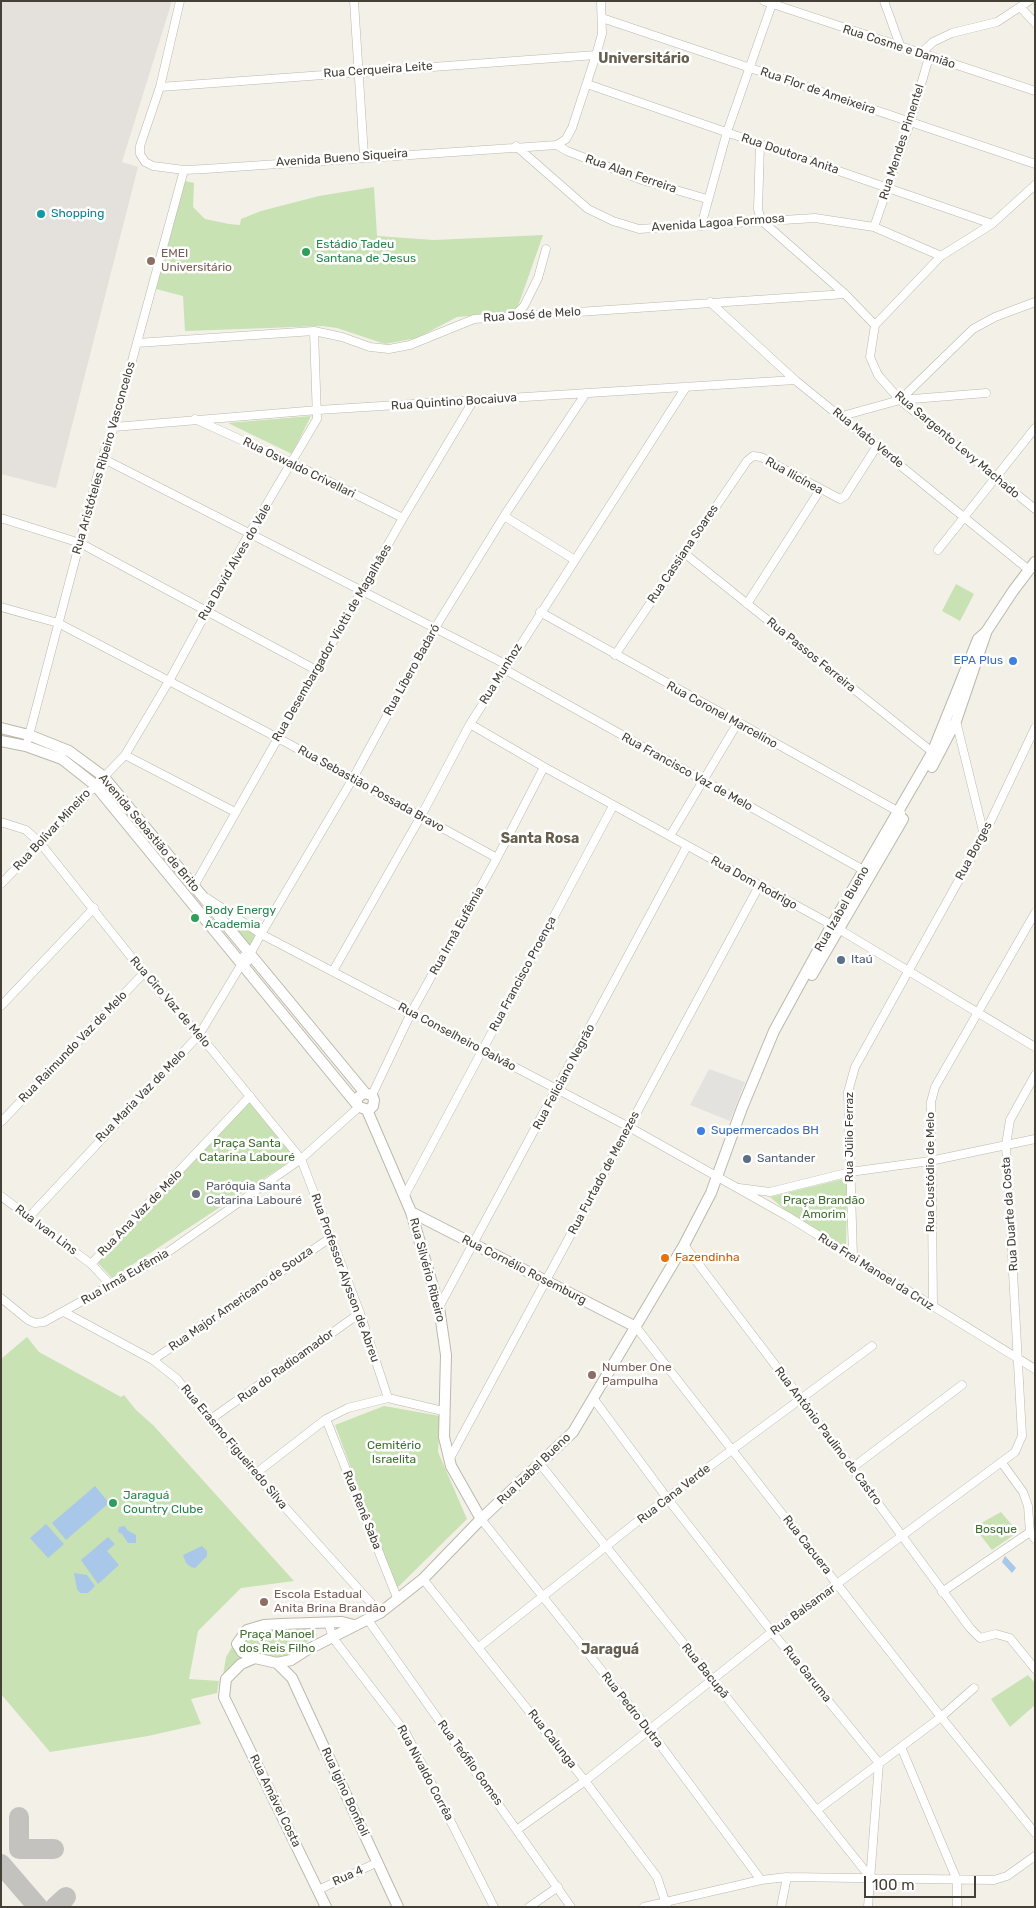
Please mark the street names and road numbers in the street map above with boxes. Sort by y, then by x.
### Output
street label: Rua Cosme e Damião [841,22,957,72]
street label: Rua Cerqueira Leite [323,59,433,81]
street label: Rua Flor de Ameixeira [758,64,878,118]
street label: Rua Mendes Pimentel [877,82,927,202]
street label: Rua Doutora Anita [739,131,841,177]
street label: Avenida Bueno Siqueira [276,146,408,170]
street label: Rua Alan Ferreira [583,152,679,196]
street label: Avenida Lagoa Formosa [651,211,785,235]
street label: Rua José de Melo [483,304,581,326]
street label: Rua Aristóteles Ribeiro Vasconcelos [70,360,138,556]
street label: Rua Sargento Levy Machado [892,388,1022,502]
street label: Rua Quintino Bocaiuva [391,390,517,414]
street label: Rua Mato Verde [829,405,907,471]
street label: Rua Oswaldo Crivellari [240,435,358,501]
street label: Rua Ilicínea [763,454,825,498]
street label: Rua David Alves do Vale [196,501,274,623]
street label: Rua Cassiana Soares [645,502,721,606]
street label: Rua Desembargador Viotti de Magalhães [269,542,395,744]
street label: Rua Passos Ferreira [764,615,858,695]
street label: Rua Líbero Badaró [381,622,443,718]
street label: Rua Munhoz [477,641,525,707]
street label: Rua Coronel Marcelino [664,678,780,752]
street label: Rua Francisco Vaz de Melo [619,730,755,814]
street label: Rua Sebastião Possada Bravo [295,743,447,835]
street label: Avenida Sebastião de Brito [95,771,203,895]
street label: Rua Bolívar Mineiro [10,786,94,874]
street label: Rua Borges [953,819,995,883]
street label: Rua Dom Rodrigo [708,853,800,913]
street label: Rua Izabel Bueno [812,864,872,954]
street label: Rua Irmã Eufêmia [427,884,487,978]
street label: Rua Francisco Proença [487,914,559,1034]
street label: Rua Ciro Vaz de Melo [127,954,213,1050]
street label: Rua Raimundo Vaz de Melo [16,988,130,1106]
street label: Rua Conselheiro Galvão [396,1000,518,1074]
street label: Rua Feliciano Negrão [530,1022,598,1132]
street label: Rua Maria Vaz de Melo [93,1047,189,1145]
street label: Rua Júlio Ferraz [843,1092,857,1182]
street label: Rua Furtado de Menezes [565,1109,643,1237]
street label: Rua Custódio de Melo [924,1112,938,1232]
street label: Rua Duarte da Costa [999,1156,1021,1272]
street label: Rua Ana Vaz de Melo [95,1167,185,1259]
street label: Rua Professor Alysson de Abreu [308,1192,382,1364]
street label: Rua Ivan Lins [12,1202,80,1258]
street label: Rua Silvério Ribeiro [406,1216,448,1324]
street label: Rua Frei Manoel da Cruz [815,1230,937,1314]
street label: Rua Cornélio Rosemburg [459,1232,589,1308]
street label: Rua Major Americano de Souza [166,1244,316,1354]
street label: Rua Irmã Eufêmia [79,1246,171,1308]
street label: Rua do Radioamador [235,1326,337,1406]
street label: Rua Antônio Paulino de Castro [771,1364,885,1508]
street label: Rua Erasmo Figueiredo Silva [178,1382,290,1512]
street label: Rua Izabel Bueno [494,1430,574,1508]
street label: Rua Cana Verde [635,1461,713,1527]
street label: Rua Renê Saba [340,1468,384,1552]
street label: Rua Cacuera [779,1513,835,1577]
street label: Rua Balsamar [768,1582,838,1638]
street label: Rua Bacupã [678,1640,732,1702]
street label: Rua Garuma [780,1643,834,1705]
street label: Rua Pedro Dutra [598,1669,666,1751]
street label: Rua Calunga [525,1707,579,1771]
street label: Rua Teófilo Gomes [434,1718,506,1808]
street label: Rua Nivaldo Corrêa [394,1723,456,1823]
street label: Rua Igino Bonfioli [318,1745,372,1839]
street label: Rua Amável Costa [246,1752,304,1850]
street label: Rua 4 [330,1863,366,1889]

